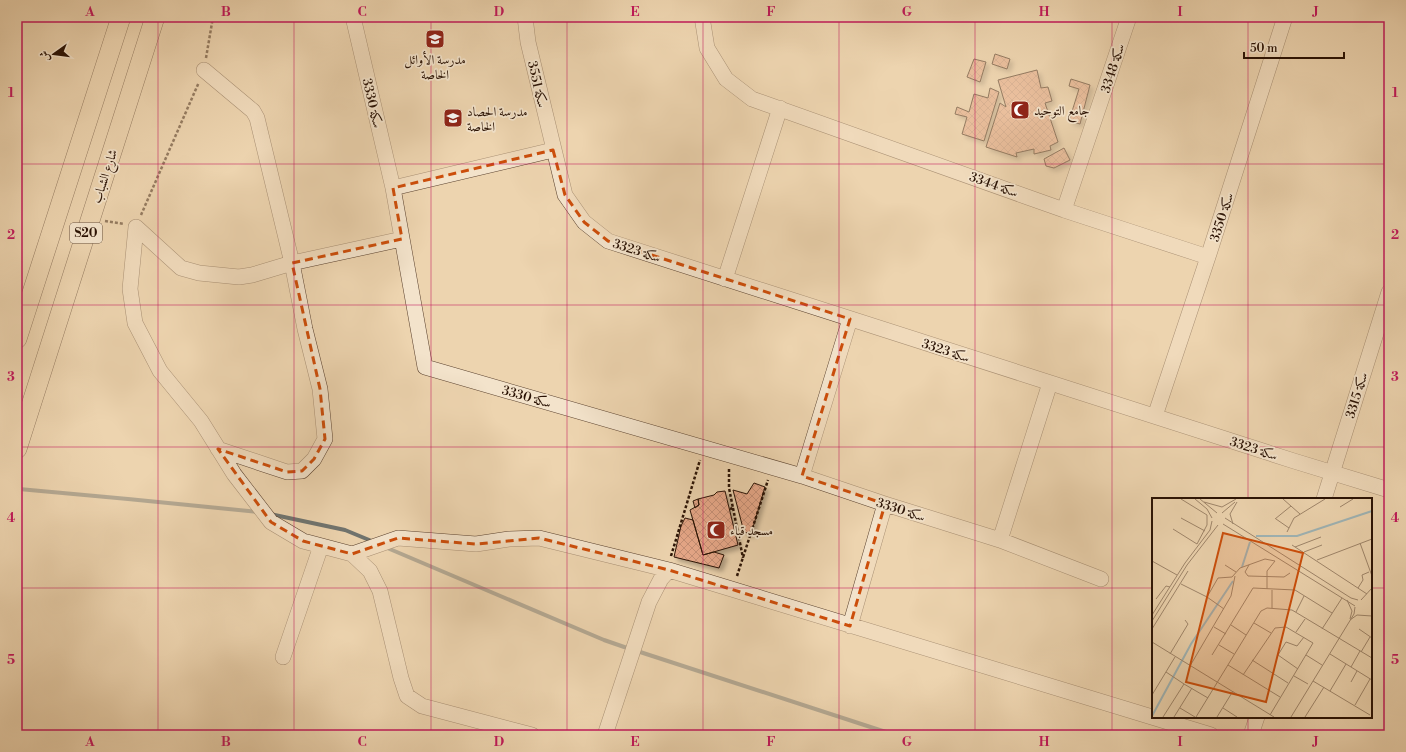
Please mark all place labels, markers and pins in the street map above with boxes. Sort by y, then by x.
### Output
school or university icon: مدرسة الأوائل الخاصة [424,28,446,50]
place label: مدرسة الأوائل الخاصة [404,51,466,83]
mosque icon: جامع التوحيد [1009,99,1031,121]
place label: جامع التوحيد [1034,103,1090,123]
place label: مدرسة الحصاد الخاصة [467,104,528,135]
school or university icon: مدرسة الحصاد الخاصة [442,107,464,129]
mosque icon: مسجد قباء [705,519,727,541]
place label: مسجد قباء [730,523,773,539]

